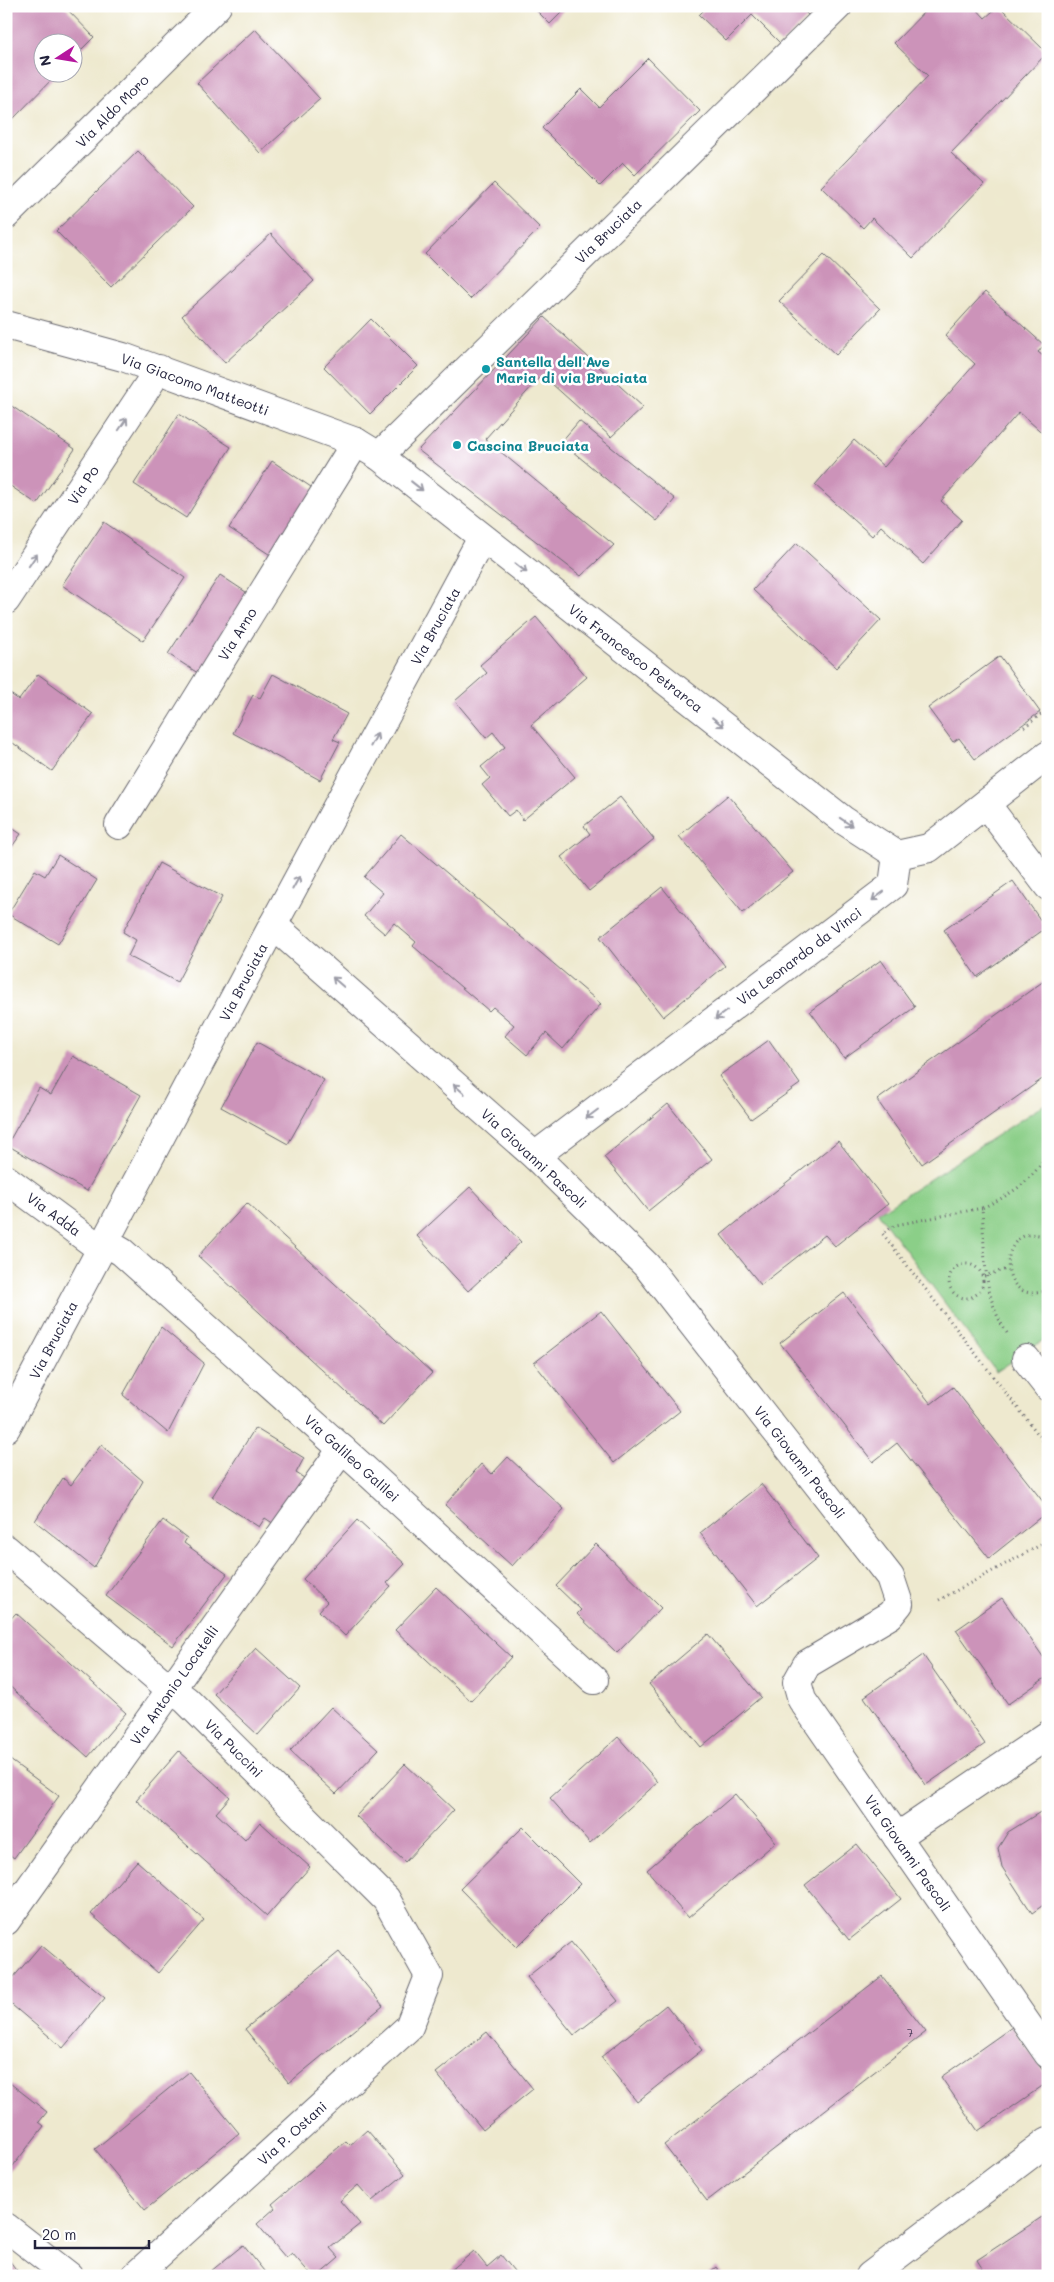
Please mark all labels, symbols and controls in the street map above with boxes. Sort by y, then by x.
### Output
north arrow [32,32,82,82]
text: N [34,54,55,68]
street label: Via Aldo Moro [71,70,153,152]
street label: Via Bruciata [570,194,646,268]
street label: Via Giacomo Matteotti [118,348,272,420]
place label: Santella dell'Ave Maria di via Bruciata [496,352,648,387]
marker: Santella dell'Ave Maria di via Bruciata [480,363,492,375]
one-way arrow [118,418,128,432]
place label: Cascina Bruciata [467,436,589,455]
marker: Cascina Bruciata [451,439,463,451]
street label: Via Po [63,462,103,508]
one-way arrow [410,481,423,492]
one-way arrow [28,553,38,567]
one-way arrow [514,563,527,574]
street label: Via Bruciata [406,584,464,668]
street label: Via Francesco Petrarca [565,600,707,716]
street label: Via Arno [213,604,261,664]
one-way arrow [711,717,724,728]
one-way arrow [370,733,379,748]
one-way arrow [839,817,853,827]
one-way arrow [291,875,301,890]
one-way arrow [871,891,885,901]
street label: Via Leonardo da Vinci [733,903,865,1009]
street label: Via Bruciata [214,940,272,1024]
one-way arrow [331,976,344,988]
one-way arrow [715,1010,728,1021]
one-way arrow [453,1084,466,1095]
street label: Via Giovanni Pascoli [477,1104,591,1212]
one-way arrow [586,1108,599,1119]
street label: Via Adda [23,1188,85,1240]
street label: Via Bruciata [24,1298,82,1382]
street label: Via Giovanni Pascoli [750,1402,850,1522]
street label: Via Galileo Galilei [300,1410,404,1506]
street label: Via Antonio Locatelli [125,1621,223,1749]
street label: Via Puccini [201,1715,267,1781]
street label: Via Giovanni Pascoli [861,1791,955,1915]
house number: 7 [907,2025,913,2040]
street label: Via P. Ostani [253,2097,331,2169]
scale bar [35,2217,149,2249]
text: 20 m [42,2224,76,2244]

